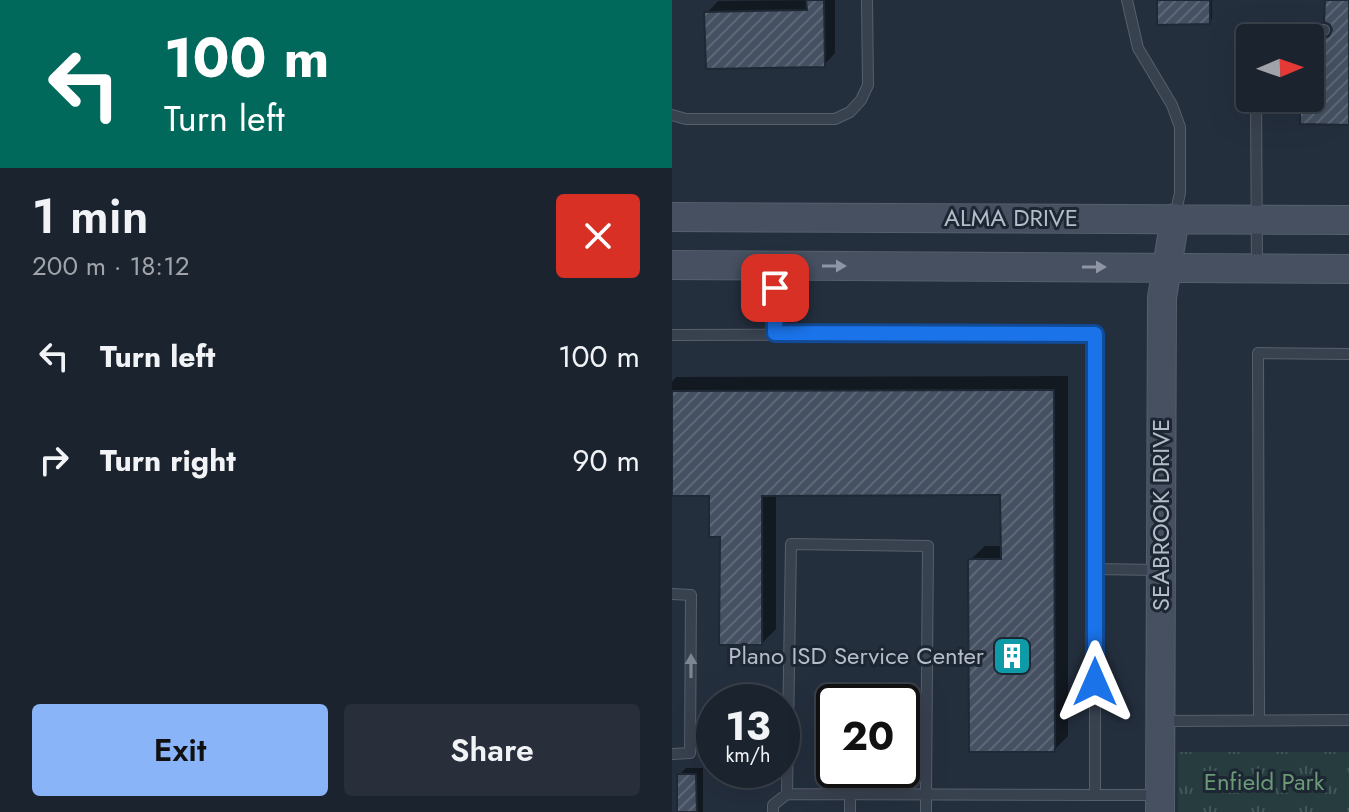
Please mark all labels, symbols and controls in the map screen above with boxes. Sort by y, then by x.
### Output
text: 100 m [164,17,329,98]
north arrow [1236,24,1324,112]
map controls [1236,24,1324,112]
icon: left [32,32,136,136]
text: Turn left [164,92,285,144]
text: 1 min [32,182,149,251]
button: close [556,194,640,278]
street label: ALMA DRIVE [944,200,1078,235]
text: 200 m · 18:12 [32,247,190,285]
pin [741,254,809,322]
one-way arrow [822,260,847,272]
one-way arrow [1082,261,1107,273]
icon: arrive [753,266,797,310]
icon: left [32,334,76,378]
text: Turn left [100,335,215,378]
text: 100 m [558,335,640,378]
street label: SEABROOK DRIVE [1143,419,1178,611]
icon: right [32,438,76,482]
text: Turn right [100,439,236,482]
text: 90 m [572,439,640,482]
building icon: Plano ISD Service Center [991,635,1033,677]
place label: Plano ISD Service Center [728,638,985,673]
position arrow [1053,640,1137,724]
one-way arrow [685,653,697,678]
speed limit sign: 20 [816,684,920,788]
text: 13 [725,697,771,755]
button: Exit [32,704,328,796]
button: Share [344,704,640,796]
text: km/h [725,741,771,770]
park label: Enfield Park [1204,764,1325,799]

